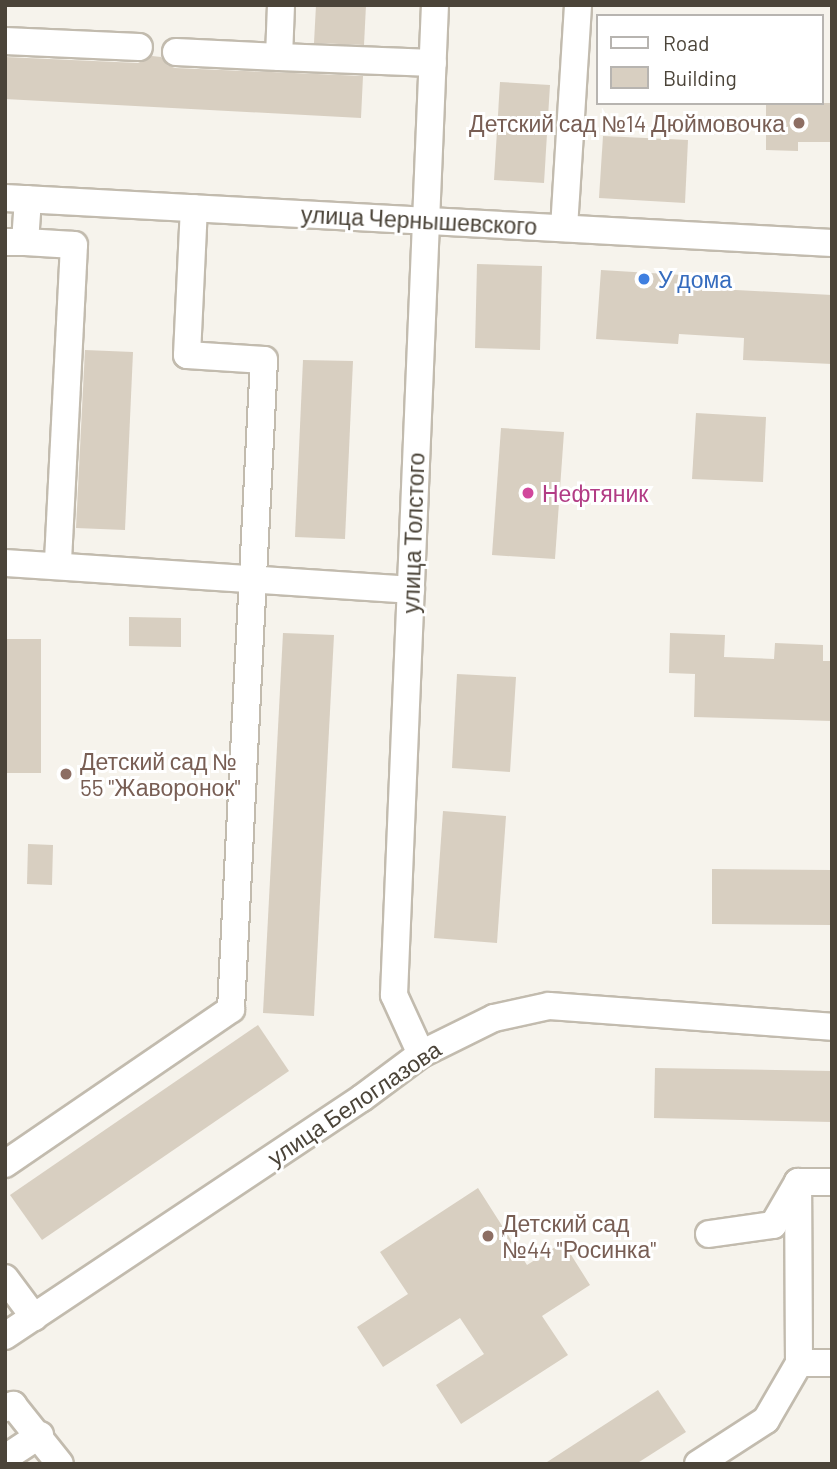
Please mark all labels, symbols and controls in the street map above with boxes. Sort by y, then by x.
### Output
legend [596,14,823,105]
text: Road [663,30,709,55]
text: Building [663,65,737,90]
place label: Детский сад №14 Дюймовочка [469,109,785,137]
marker: Детский сад №14 Дюймовочка [791,115,807,131]
street label: улица Чернышевского [300,200,538,240]
place label: У дома [658,265,732,293]
marker: У дома [636,271,652,287]
street label: улица Толстого [396,452,430,614]
place label: Нефтяник [542,479,648,507]
marker: Нефтяник [520,485,536,501]
place label: Детский сад № 55 "Жаворонок" [80,747,241,801]
marker: Детский сад № 55 "Жаворонок" [58,766,74,782]
street label: улица Белоглазова [262,1035,446,1171]
place label: Детский сад №44 "Росинка" [502,1209,656,1263]
marker: Детский сад №44 "Росинка" [480,1228,496,1244]

